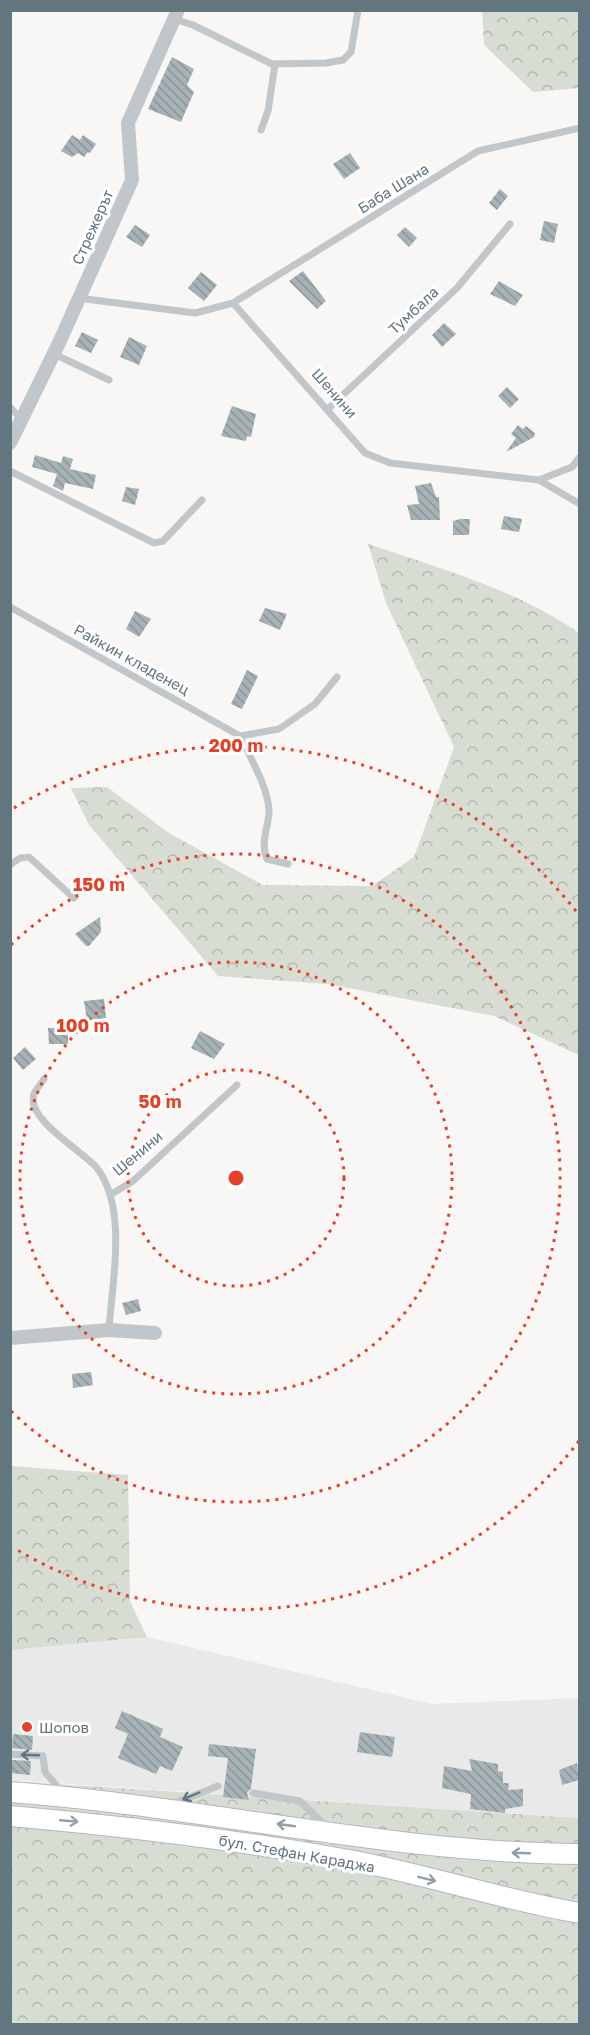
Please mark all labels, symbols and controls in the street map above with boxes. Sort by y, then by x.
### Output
street label: Баба Шана [354,159,432,217]
street label: Стрежерът [67,186,117,267]
street label: Тумбала [384,282,442,338]
street label: Шенини [309,365,361,421]
street label: Райкин кладенец [71,620,193,698]
text: 200 m [209,734,263,756]
text: 150 m [73,873,125,895]
text: 100 m [57,1014,109,1036]
text: 50 m [139,1090,181,1112]
street label: Шенини [108,1127,166,1179]
centre of rings [226,1168,246,1188]
place label: Шопов [39,1718,89,1736]
marker: Шопов [20,1720,34,1734]
one-way arrow [20,1750,40,1761]
one-way arrow [182,1791,200,1802]
one-way arrow [58,1816,78,1827]
one-way arrow [276,1819,296,1830]
street label: бул. Стефан Караджа [217,1830,377,1876]
one-way arrow [512,1847,532,1858]
one-way arrow [417,1874,436,1886]

